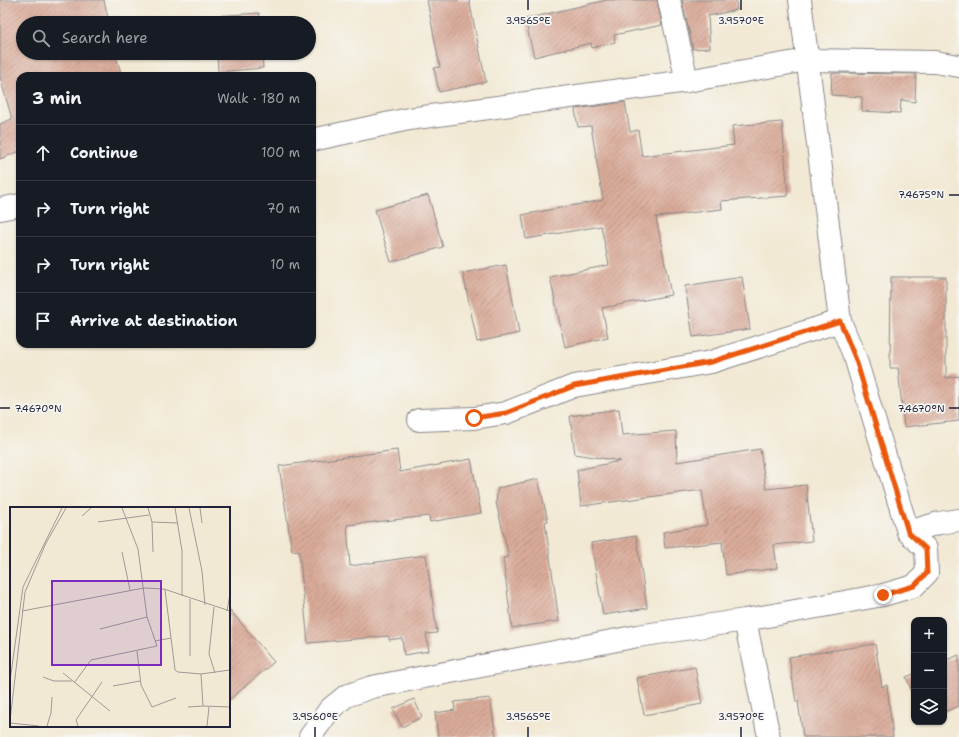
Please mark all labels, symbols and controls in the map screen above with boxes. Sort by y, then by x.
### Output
text: 3.9565°E [505,14,551,27]
text: 3.9570°E [718,14,764,27]
search box [16,16,316,60]
icon: search [30,27,52,49]
text: Search here [62,28,148,48]
text: 3 min [32,87,82,109]
text: Walk · 180 m [217,90,300,107]
icon: ahead [32,142,54,164]
text: Continue [70,143,138,163]
text: 100 m [261,144,300,161]
text: 7.4675°N [898,188,944,201]
icon: right [32,198,54,220]
text: Turn right [70,199,150,219]
text: 70 m [266,200,300,217]
icon: right [32,254,54,276]
text: Turn right [70,255,150,275]
text: 10 m [270,256,300,273]
icon: arrive [32,310,54,332]
text: Arrive at destination [70,311,238,331]
text: 7.4670°N [14,402,62,415]
text: 7.4670°N [897,402,945,415]
route start [465,409,483,427]
inset map [10,507,230,727]
route end [874,586,892,604]
map controls [911,617,947,725]
button: + [911,617,947,653]
button: − [911,653,947,689]
button: layers [911,689,947,725]
text: 3.9560°E [292,710,338,723]
text: 3.9565°E [505,710,551,723]
text: 3.9570°E [718,710,764,723]

